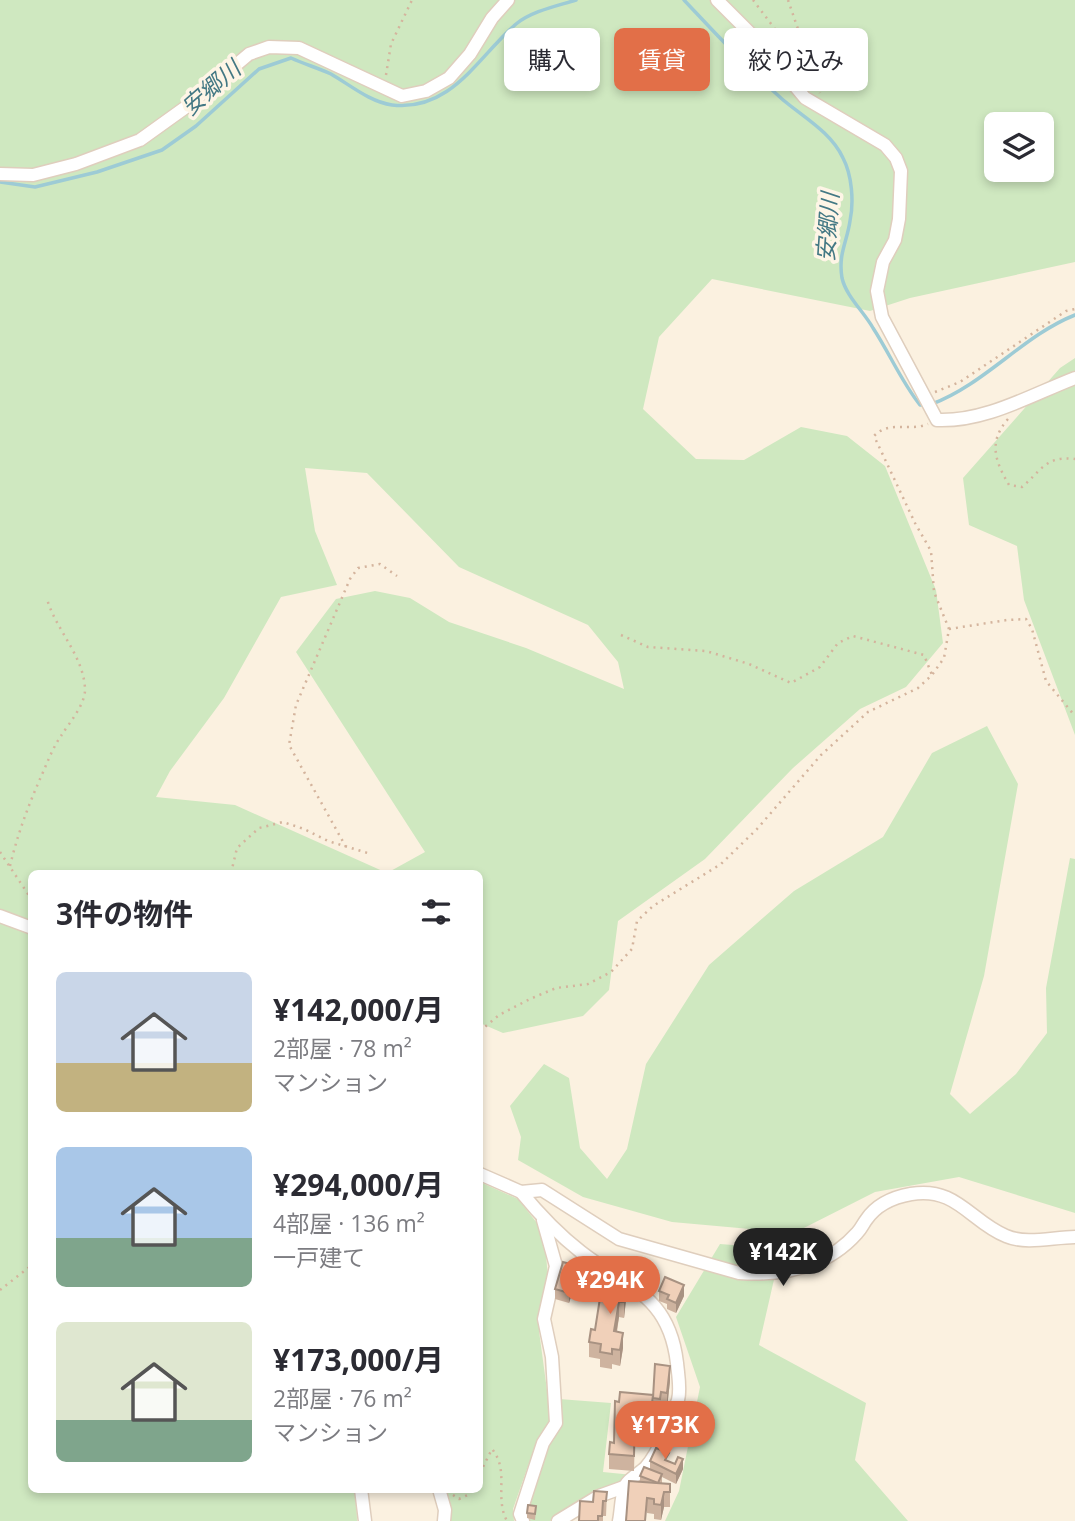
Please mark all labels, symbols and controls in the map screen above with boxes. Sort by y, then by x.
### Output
chip: 購入 [504,28,600,91]
chip: 賃貸 [614,28,710,91]
chip: 絞り込み [724,28,868,91]
water label: 安郷川 [174,51,249,122]
map controls [984,112,1054,182]
button: layers [984,112,1054,182]
water label: 安郷川 [809,188,846,262]
text: 3件の物件 [56,893,193,934]
icon: filters [417,893,455,931]
text: ¥142,000/月 [273,989,444,1030]
icon: home [112,1000,196,1084]
text: 2部屋 · 78 m² [273,1032,412,1064]
text: マンション [273,1066,388,1098]
text: ¥294,000/月 [273,1164,444,1205]
icon: home [112,1175,196,1259]
text: 4部屋 · 136 m² [273,1207,425,1239]
pin: ¥142K [734,1228,832,1288]
text: ¥142K [749,1235,817,1267]
text: 一戸建て [273,1241,365,1273]
pin: ¥294K [561,1256,659,1316]
text: ¥294K [576,1263,644,1295]
text: ¥173,000/月 [273,1339,444,1380]
icon: home [112,1350,196,1434]
text: 2部屋 · 76 m² [273,1382,412,1414]
pin: ¥173K [616,1402,714,1461]
text: ¥173K [631,1408,699,1440]
text: マンション [273,1416,388,1448]

